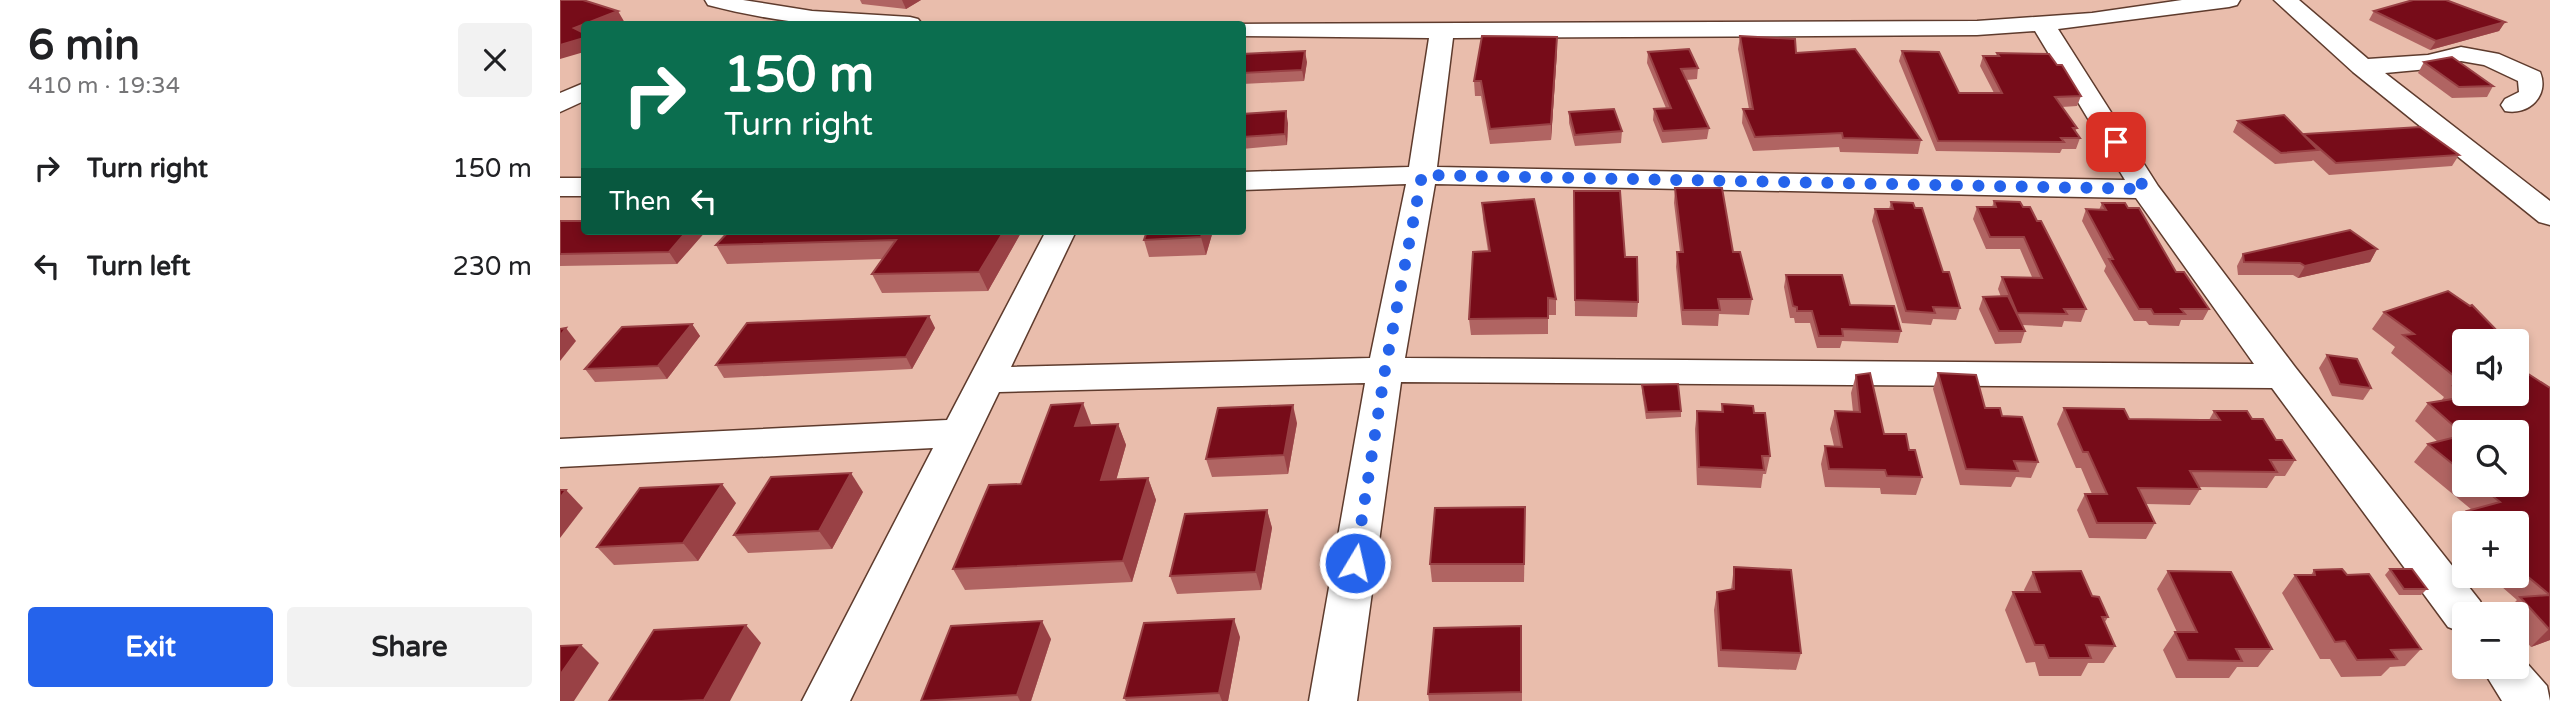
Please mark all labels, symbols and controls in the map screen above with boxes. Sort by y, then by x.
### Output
text: 6 min [28,20,140,71]
button: close [458,23,532,97]
text: 150 m [724,46,874,105]
icon: right [609,49,700,140]
text: 410 m · 19:34 [28,72,180,100]
text: Turn right [724,106,873,144]
pin [2086,112,2146,172]
icon: arrive [2097,123,2135,161]
icon: right [28,149,66,187]
text: Turn right [87,153,208,184]
text: 150 m [452,153,532,184]
icon: left [685,182,723,220]
text: Then [609,186,671,217]
icon: left [28,247,66,285]
text: Turn left [87,251,190,282]
text: 230 m [452,251,532,282]
map controls [2452,329,2529,679]
button: sound [2452,329,2529,406]
button: search [2452,420,2529,497]
button: + [2452,511,2529,588]
position arrow [1318,526,1392,600]
button: − [2452,602,2529,679]
button: Exit [28,607,273,687]
button: Share [287,607,532,687]

